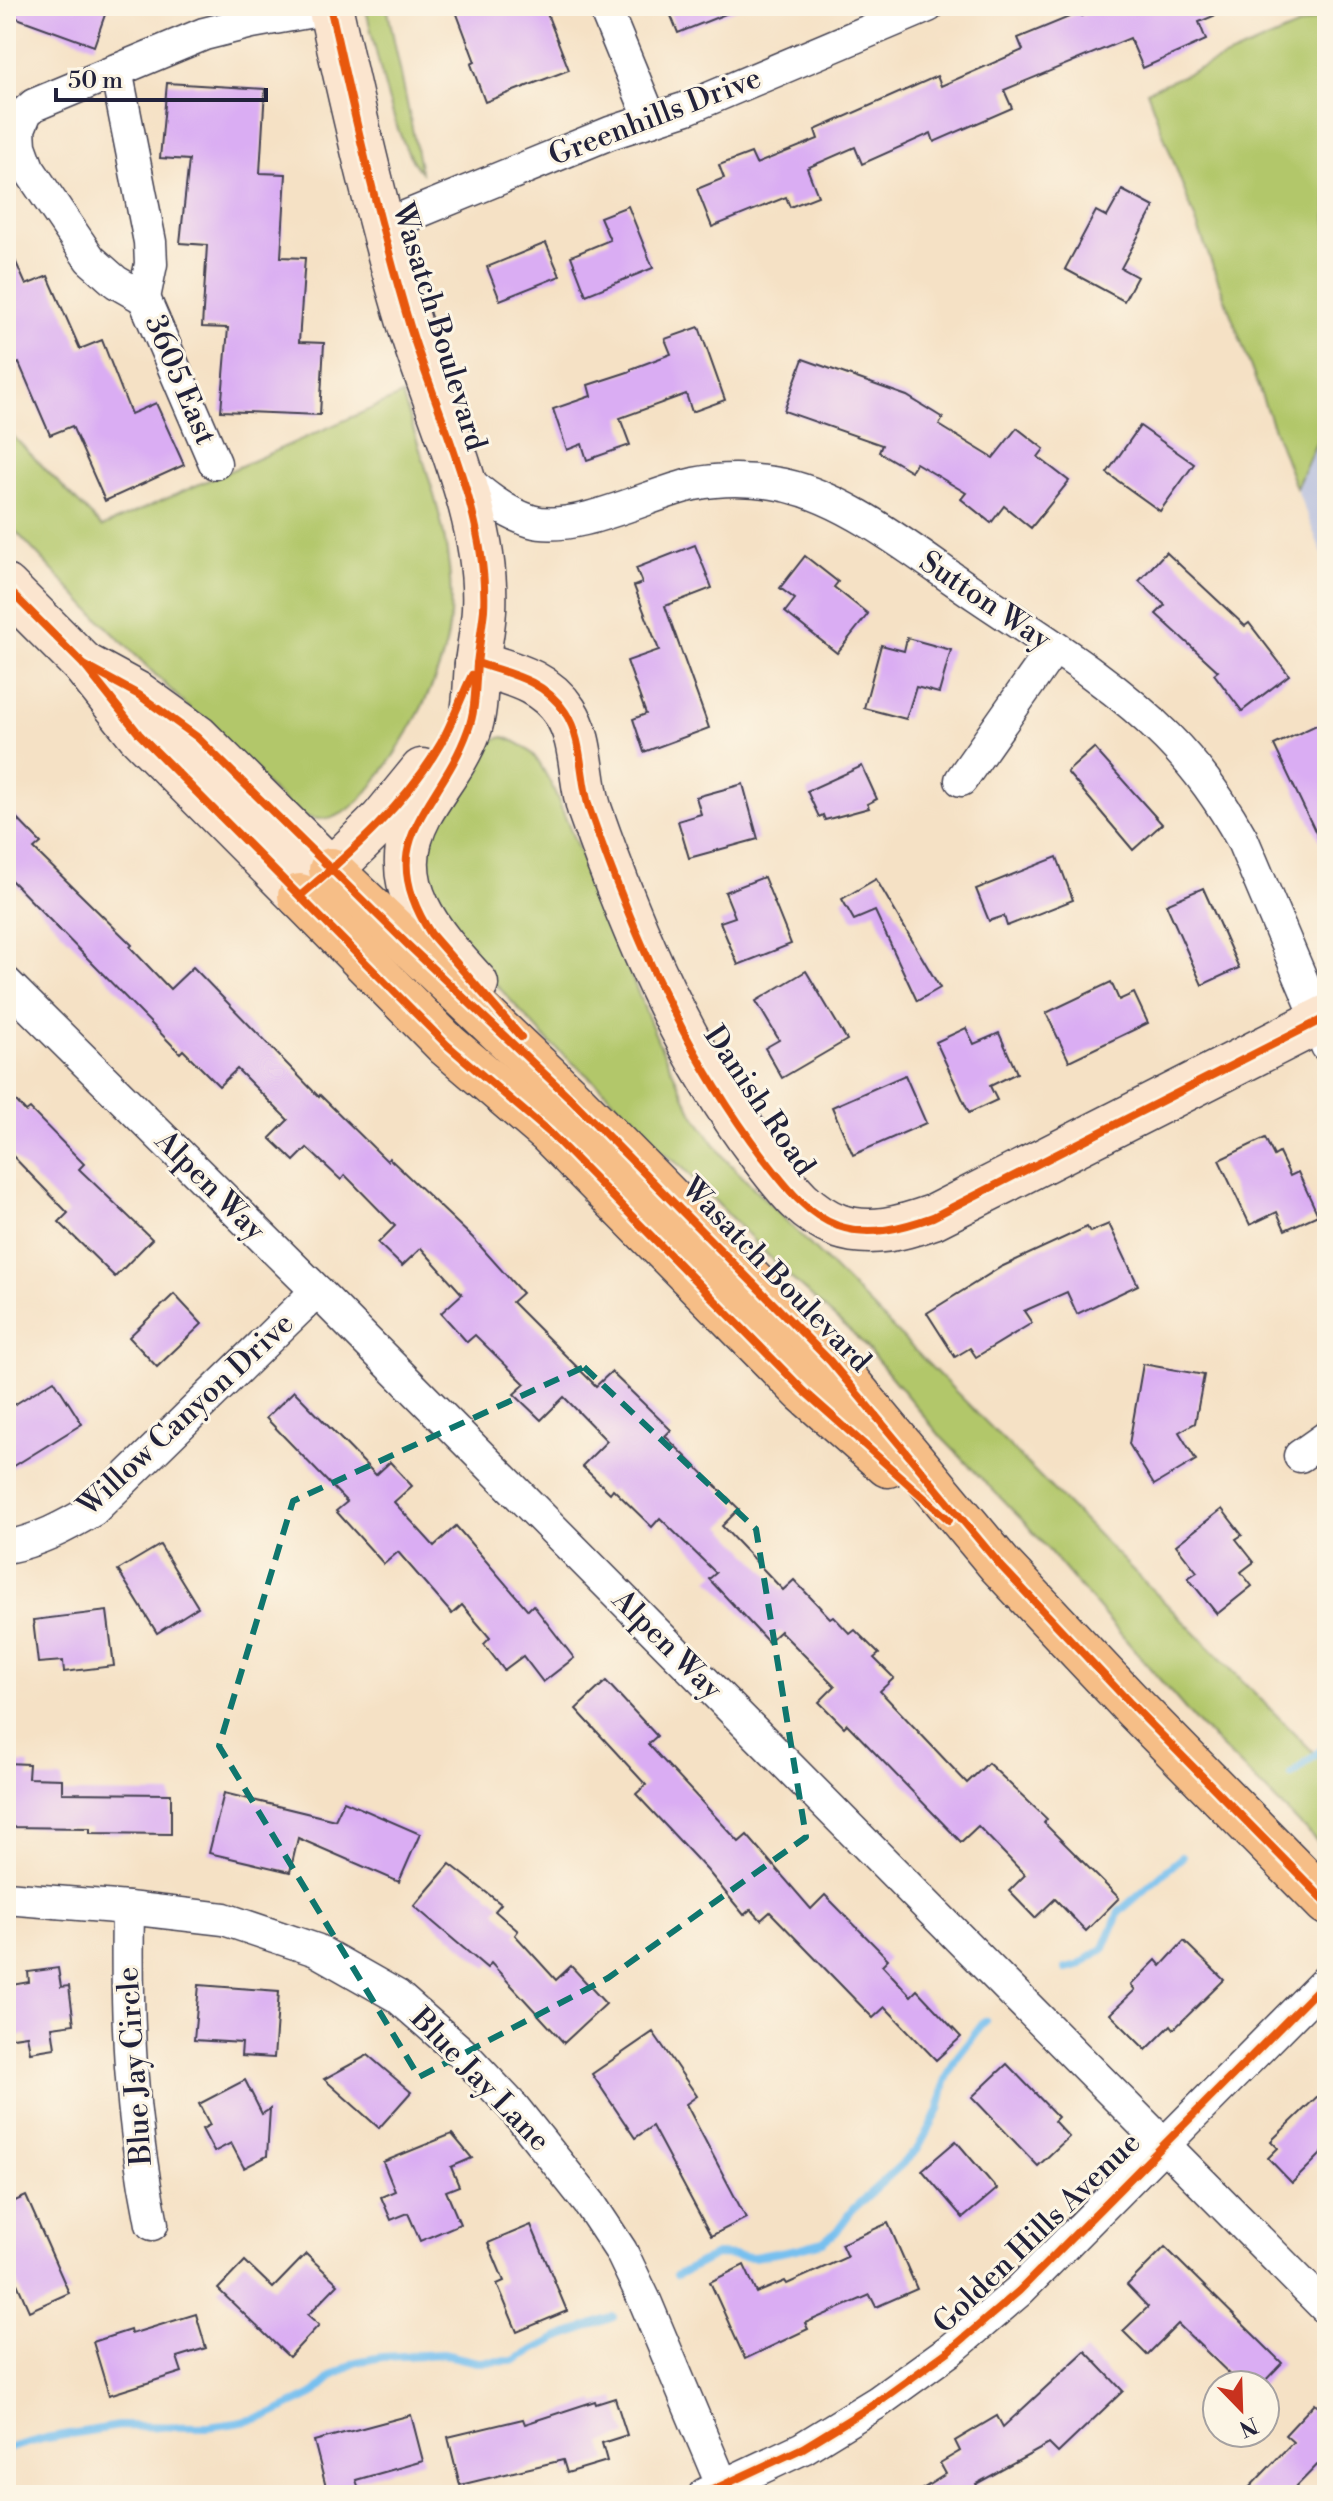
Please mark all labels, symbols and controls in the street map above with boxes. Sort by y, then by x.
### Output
scale bar [56,52,266,102]
street label: Greenhills Drive [544,59,766,175]
text: 50 m [68,66,123,96]
street label: Wasatch Boulevard [383,198,495,455]
street label: 3605 East [136,309,224,451]
street label: Sutton Way [912,543,1059,659]
street label: Danish Road [695,1019,823,1183]
street label: Alpen Way [146,1122,274,1250]
street label: Wasatch Boulevard [672,1169,879,1381]
street label: Willow Canyon Drive [69,1305,302,1526]
street label: Alpen Way [603,1581,731,1709]
street label: Blue Jay Circle [109,1965,161,2168]
street label: Blue Jay Lane [401,2000,558,2160]
street label: Golden Hills Avenue [925,2124,1149,2342]
north arrow [1201,2369,1281,2449]
text: N [1234,2410,1262,2442]

